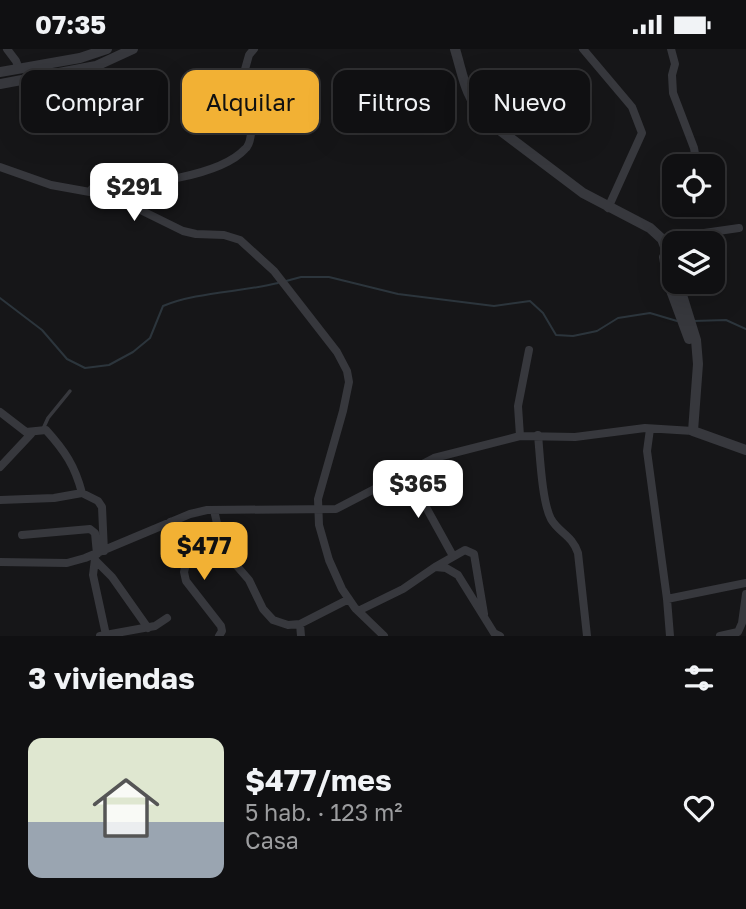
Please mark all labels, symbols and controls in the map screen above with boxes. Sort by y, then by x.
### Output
text: 07:35 [35,9,106,40]
chip: Comprar [21,70,168,133]
chip: Alquilar [182,70,319,133]
chip: Filtros [333,70,455,133]
chip: Nuevo [469,70,590,133]
map controls [662,154,725,294]
button: locate [662,154,725,217]
pin: $291 [93,163,175,223]
text: $291 [106,172,162,200]
button: layers [662,231,725,294]
pin: $365 [377,461,459,520]
text: $365 [389,469,447,497]
pin: $477 [163,523,245,582]
text: $477 [177,531,231,559]
icon: filters [680,659,718,697]
text: 3 viviendas [28,660,195,696]
text: $477/mes [245,762,392,798]
icon: home [84,766,168,850]
icon: heart [680,789,718,827]
text: 5 hab. · 123 m² [245,798,403,826]
text: Casa [245,826,299,854]

